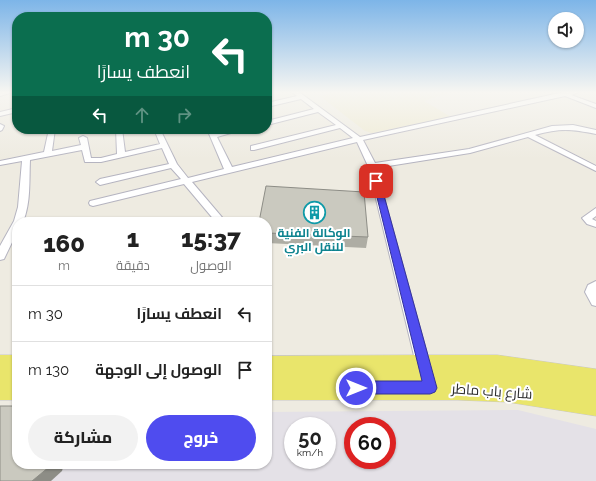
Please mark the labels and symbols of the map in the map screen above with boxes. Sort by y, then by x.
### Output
pin [359,164,393,198]
building icon: الوكالة الفنية للنقل البري [301,199,327,225]
place label: الوكالة الفنية للنقل البري [277,226,351,257]
position arrow [335,367,377,409]
street label: شارع باب ماطر [450,380,533,403]
speed limit sign: 60 [344,417,396,469]

